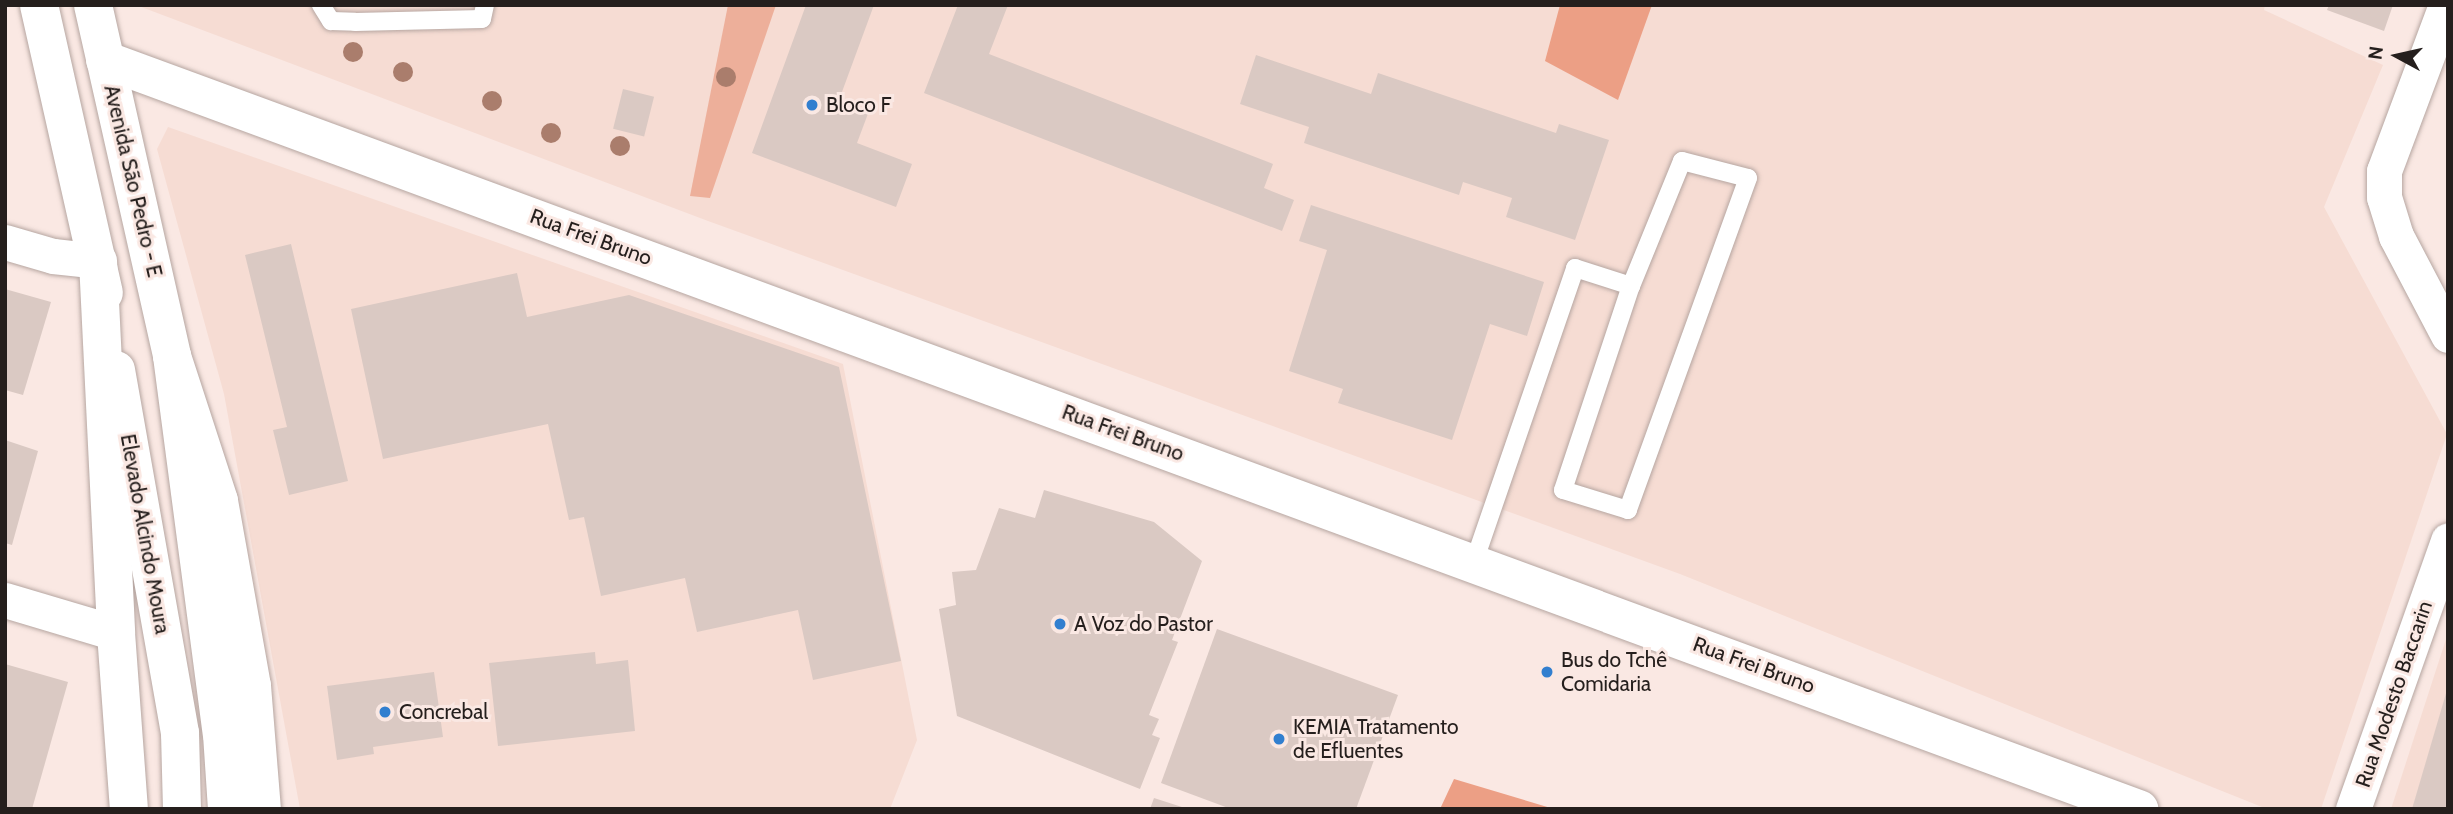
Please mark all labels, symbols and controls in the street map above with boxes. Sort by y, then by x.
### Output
north arrow [2362,21,2432,91]
text: N [2363,45,2388,61]
street label: Avenida São Pedro - E [99,82,167,280]
place label: Bloco F [826,92,891,118]
marker: Bloco F [804,97,820,113]
street label: Rua Frei Bruno [527,203,655,271]
street label: Rua Frei Bruno [1059,399,1187,467]
street label: Elevado Alcindo Moura [115,432,175,636]
street label: Rua Modesto Baccarin [2350,598,2438,790]
place label: A Voz do Pastor [1074,611,1213,637]
marker: A Voz do Pastor [1052,616,1068,632]
street label: Rua Frei Bruno [1690,631,1818,699]
place label: Bus do Tchê Comidaria [1561,647,1667,697]
marker: Bus do Tchê Comidaria [1539,664,1555,680]
place label: Concrebal [399,699,488,725]
marker: Concrebal [377,704,393,720]
place label: KEMIA Tratamento de Efluentes [1293,714,1459,764]
marker: KEMIA Tratamento de Efluentes [1271,731,1287,747]

